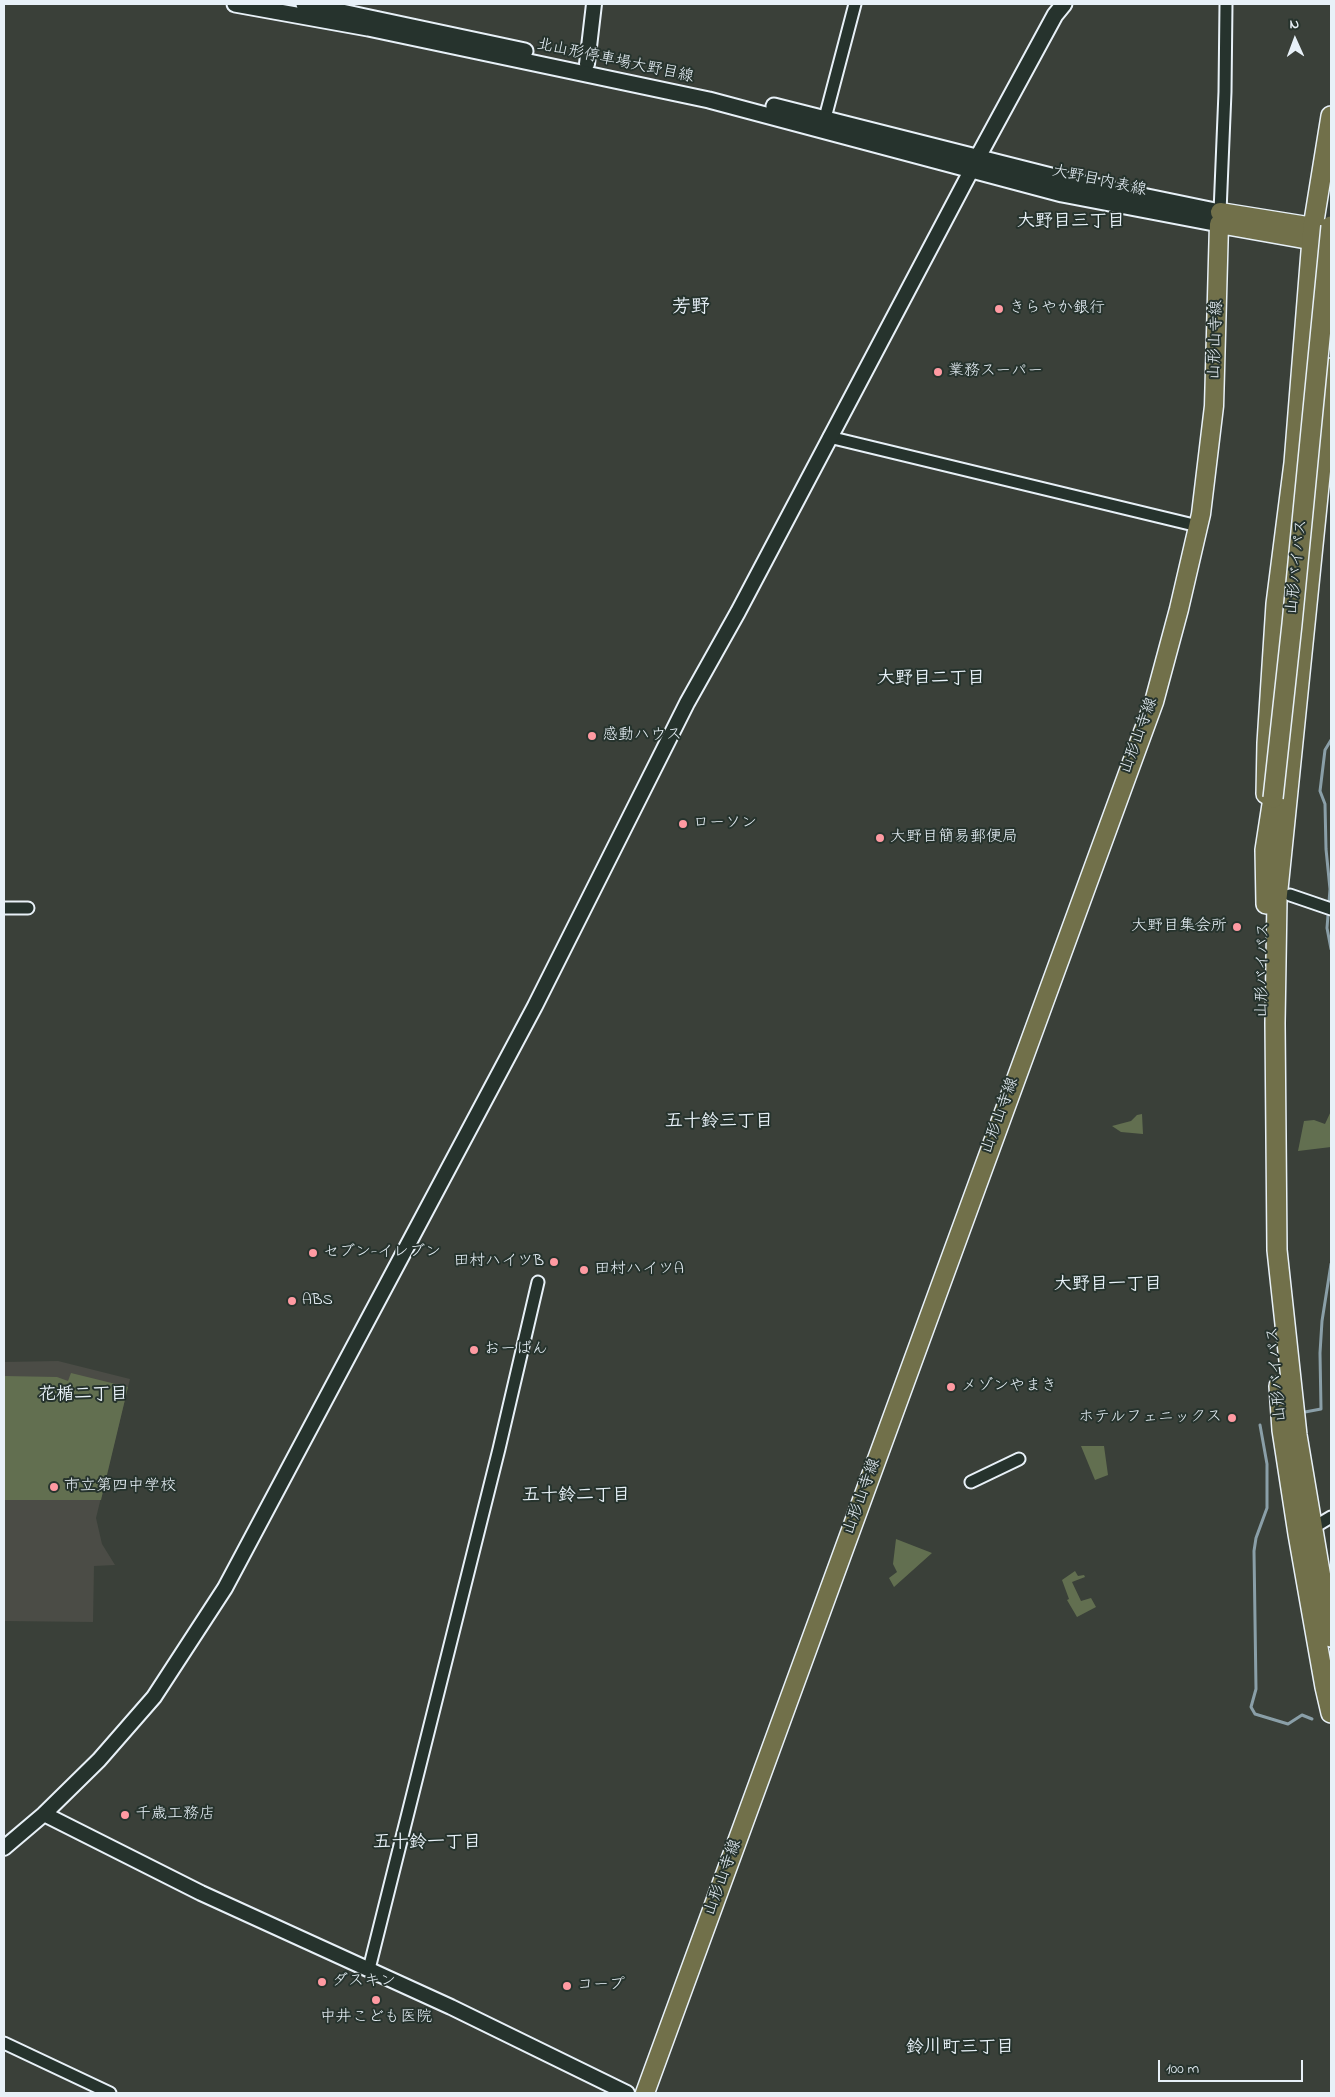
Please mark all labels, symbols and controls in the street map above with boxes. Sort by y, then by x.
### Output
text: N [1289,14,1300,35]
north arrow [1270,15,1320,65]
street label: 北山形停車場大野目線 [535,36,695,88]
street label: 大野目内表線 [1050,163,1148,201]
district label: 大野目三丁目 [1017,212,1125,234]
district label: 芳野 [672,298,710,320]
place label: きらやか銀行 [1009,299,1105,319]
street label: 山形山寺線 [1206,300,1228,380]
marker: きらやか銀行 [993,303,1005,315]
place label: 業務スーパー [948,362,1043,382]
marker: 業務スーパー [932,366,944,378]
street label: 山形バイパス [1283,518,1313,616]
district label: 大野目二丁目 [877,669,985,691]
street label: 山形山寺線 [1117,695,1163,777]
place label: 感動ハウス [602,726,682,746]
marker: 感動ハウス [586,730,598,742]
place label: ローソン [693,814,757,834]
marker: ローソン [677,818,689,830]
place label: 大野目簡易郵便局 [890,828,1018,848]
marker: 大野目簡易郵便局 [874,832,886,844]
place label: 大野目集会所 [1131,917,1227,937]
marker: 大野目集会所 [1231,921,1243,933]
street label: 山形バイパス [1254,922,1274,1018]
street label: 山形山寺線 [978,1075,1024,1157]
district label: 五十鈴三丁目 [665,1112,773,1134]
place label: セブン-イレブン [323,1243,441,1263]
marker: セブン-イレブン [307,1247,319,1259]
place label: 田村ハイツB [453,1252,544,1272]
marker: 田村ハイツB [548,1256,560,1268]
place label: 田村ハイツA [594,1260,684,1280]
marker: 田村ハイツA [578,1264,590,1276]
district label: 大野目一丁目 [1054,1275,1162,1297]
place label: ABS [302,1291,333,1311]
marker: ABS [286,1295,298,1307]
street label: 山形バイパス [1264,1325,1292,1423]
place label: おーばん [484,1340,548,1360]
marker: おーばん [468,1344,480,1356]
place label: メゾンやまき [961,1377,1057,1397]
marker: メゾンやまき [945,1381,957,1393]
district label: 花楯二丁目 [38,1385,128,1407]
place label: ホテルフェニックス [1078,1408,1222,1428]
marker: ホテルフェニックス [1226,1412,1238,1424]
street label: 山形山寺線 [840,1456,886,1538]
place label: 市立第四中学校 [64,1477,176,1497]
marker: 市立第四中学校 [48,1481,60,1493]
district label: 五十鈴二丁目 [522,1486,630,1508]
place label: 千歳工務店 [135,1805,215,1825]
marker: 千歳工務店 [119,1809,131,1821]
district label: 五十鈴一丁目 [373,1833,481,1855]
street label: 山形山寺線 [701,1837,747,1919]
place label: ダスキン [332,1972,396,1992]
marker: ダスキン [316,1976,328,1988]
place label: コープ [577,1976,625,1996]
marker: コープ [561,1980,573,1992]
marker: 中井こども医院 [370,1994,382,2006]
place label: 中井こども医院 [320,2008,432,2028]
district label: 鈴川町三丁目 [906,2038,1014,2060]
scale bar [1160,2050,1305,2082]
text: 100 m [1166,2058,1199,2080]

